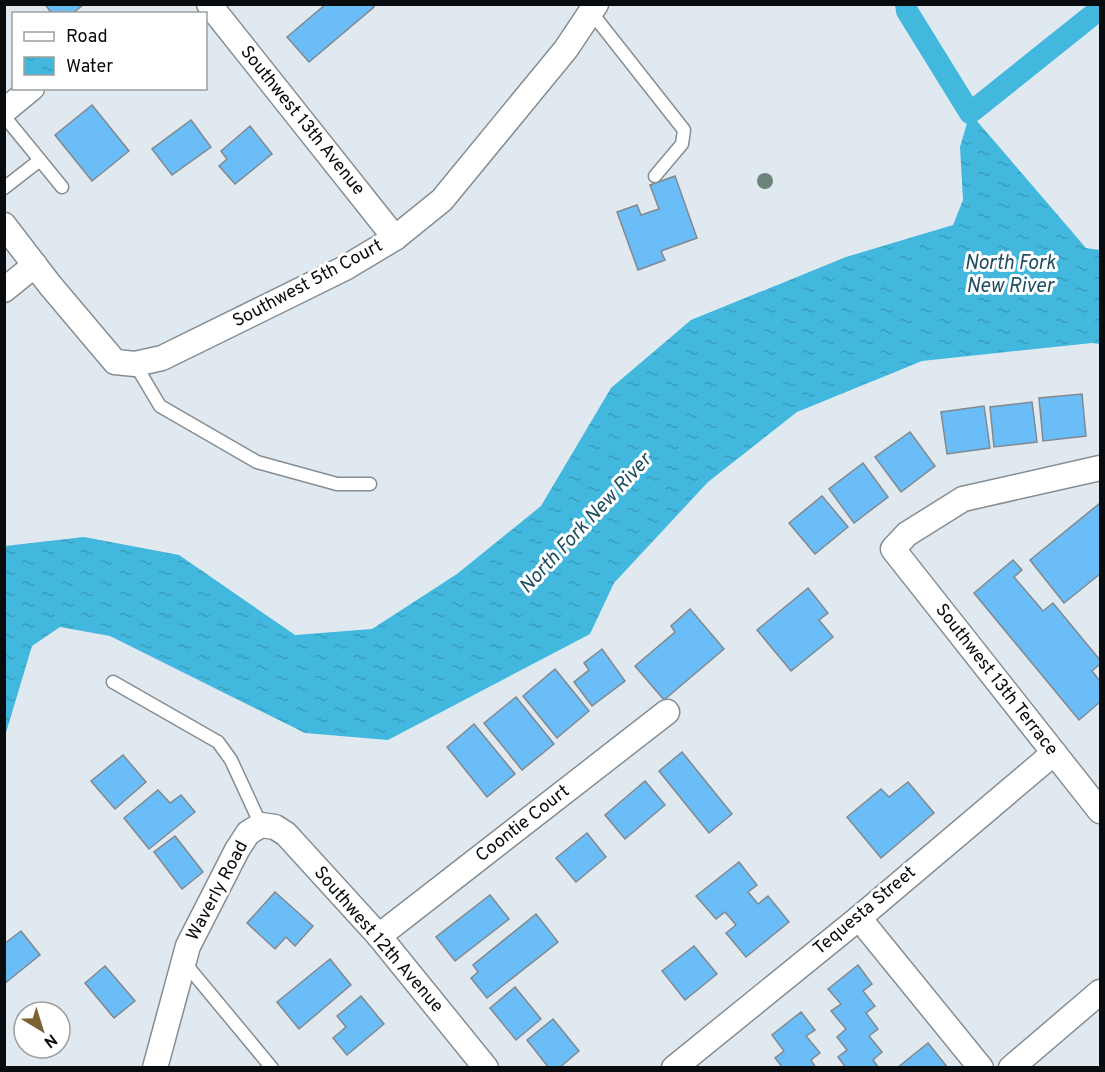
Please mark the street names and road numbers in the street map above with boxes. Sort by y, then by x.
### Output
street label: Southwest 13th Avenue [235,41,369,201]
street label: Southwest 5th Court [229,235,387,333]
street label: Southwest 13th Terrace [929,599,1063,761]
street label: Coontie Court [471,780,575,868]
street label: Waverly Road [182,837,254,945]
street label: Tequesta Street [809,861,921,961]
street label: Southwest 12th Avenue [308,862,448,1018]

